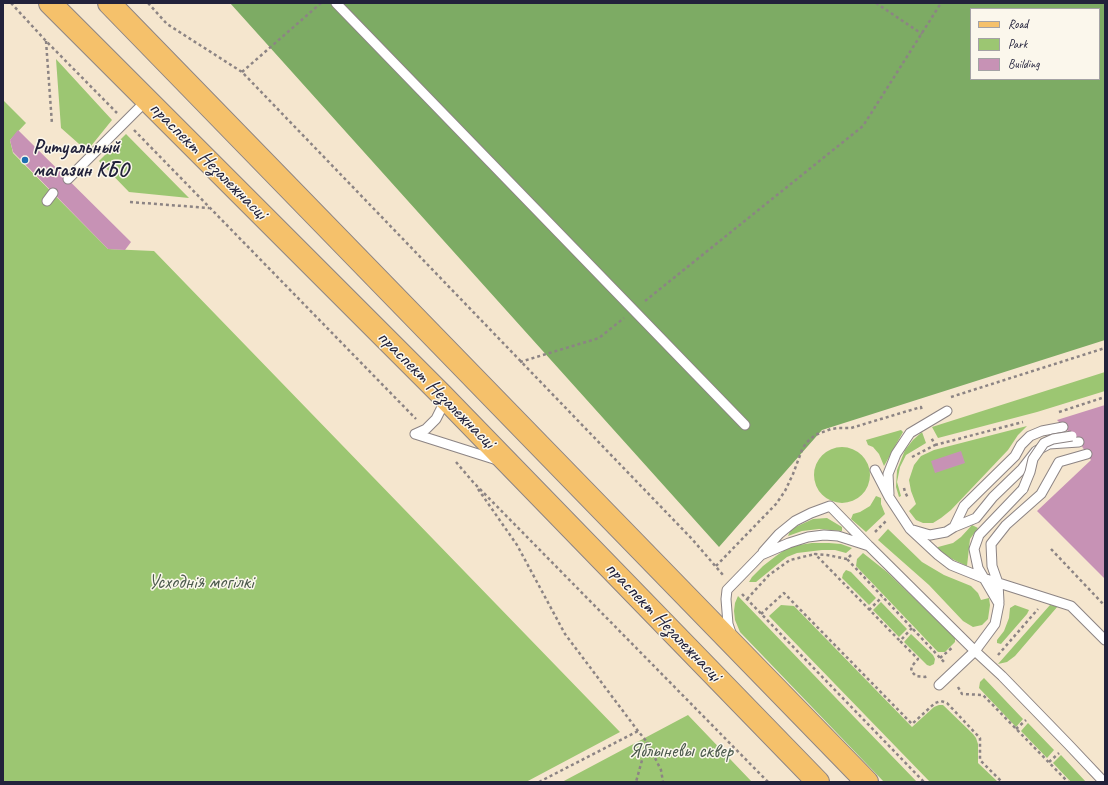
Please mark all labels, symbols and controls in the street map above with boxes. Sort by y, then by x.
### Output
legend [970,8,1100,80]
text: Road [1008,16,1028,32]
text: Park [1008,36,1027,52]
text: Building [1008,56,1040,72]
street label: праспект Незалежнасці [144,97,272,225]
place label: Ритуальный магазин КБО [33,136,128,183]
marker: Ритуальный магазин КБО [20,155,30,165]
street label: праспект Незалежнасці [372,326,500,454]
street label: праспект Незалежнасці [600,557,726,687]
park label: Усходнія могілкі [148,571,254,595]
park label: Яблыневы сквер [629,740,733,764]

